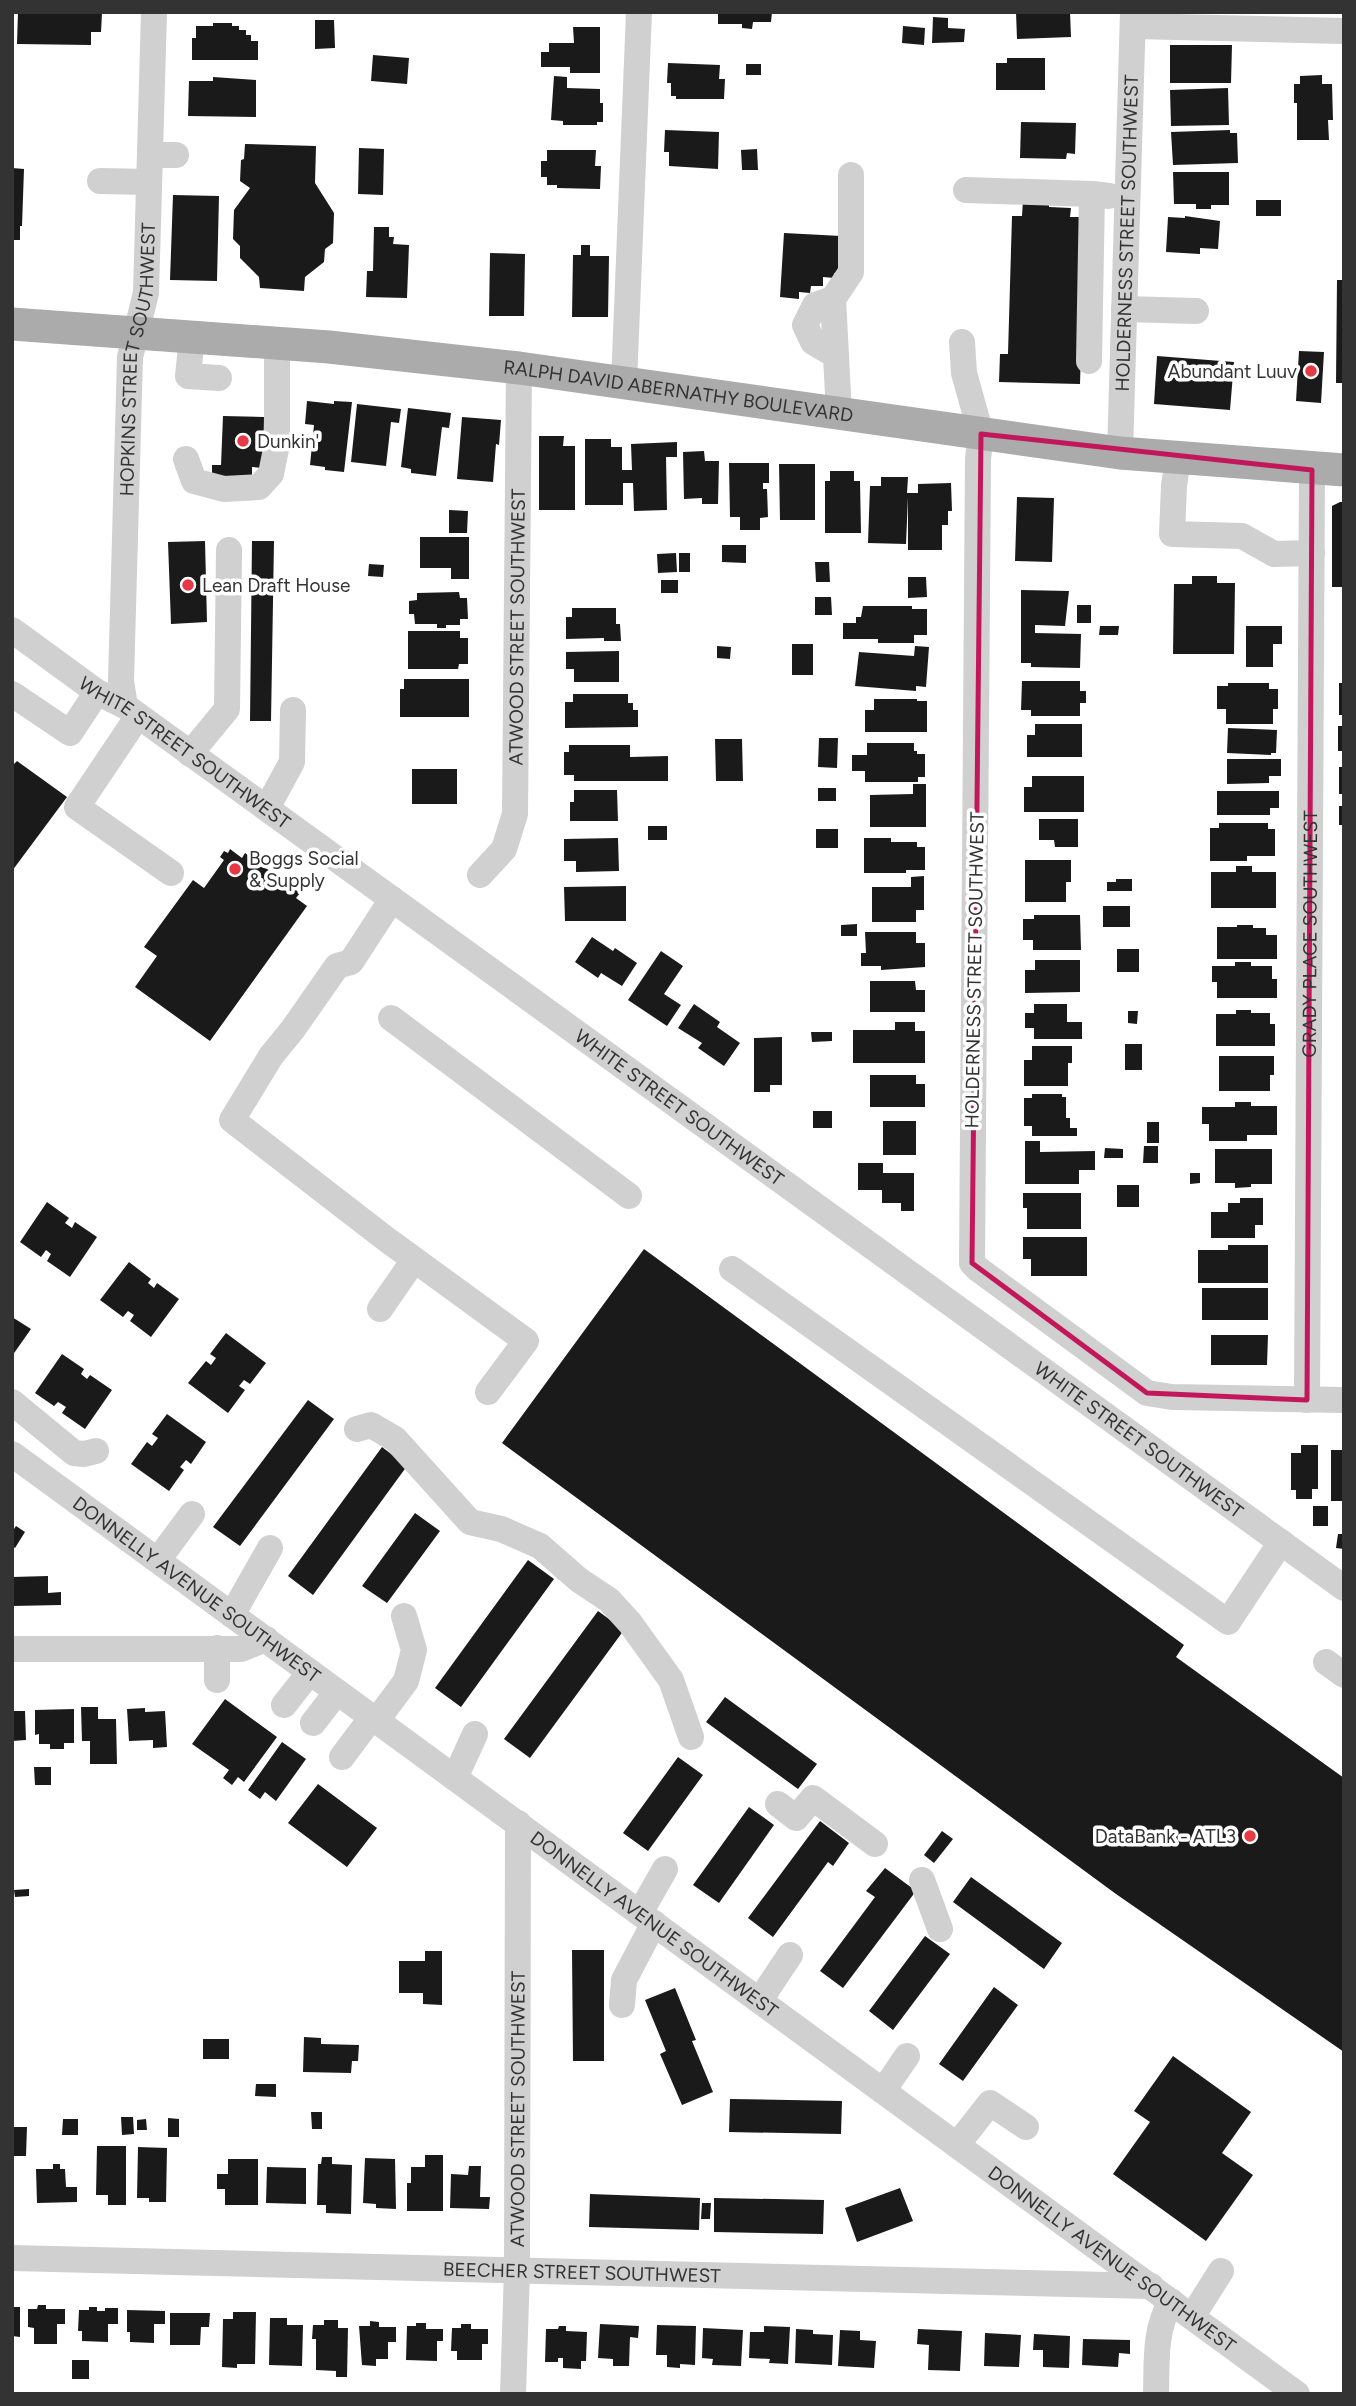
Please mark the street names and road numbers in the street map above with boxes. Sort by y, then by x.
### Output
street label: HOLDERNESS STREET SOUTHWEST [1111,74,1143,392]
street label: HOPKINS STREET SOUTHWEST [115,222,160,497]
street label: RALPH DAVID ABERNATHY BOULEVARD [502,355,855,427]
street label: ATWOOD STREET SOUTHWEST [504,488,530,765]
street label: WHITE STREET SOUTHWEST [74,672,295,834]
street label: GRADY PLACE SOUTHWEST [1298,810,1322,1058]
street label: HOLDERNESS STREET SOUTHWEST [960,811,989,1129]
street label: WHITE STREET SOUTHWEST [570,1024,789,1191]
street label: WHITE STREET SOUTHWEST [1030,1357,1248,1524]
street label: DONNELLY AVENUE SOUTHWEST [68,1491,325,1688]
street label: DONNELLY AVENUE SOUTHWEST [526,1826,783,2023]
street label: ATWOOD STREET SOUTHWEST [506,1970,530,2247]
street label: DONNELLY AVENUE SOUTHWEST [984,2161,1240,2358]
street label: BEECHER STREET SOUTHWEST [443,2258,721,2287]

